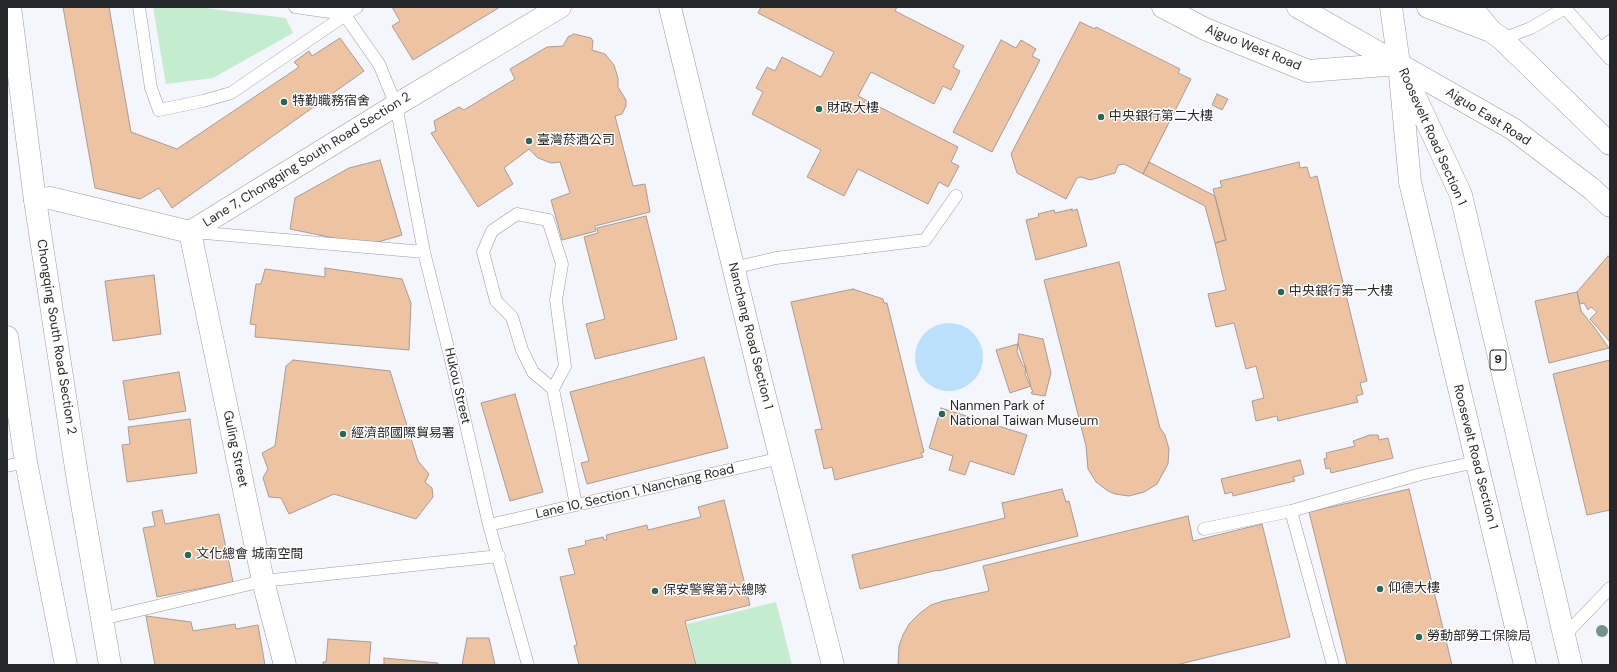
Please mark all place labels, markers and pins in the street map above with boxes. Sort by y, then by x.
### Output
place label: 特勤職務宿舍 [292,94,370,110]
marker: 特勤職務宿舍 [279,97,289,107]
place label: 財政大樓 [827,101,879,117]
marker: 財政大樓 [814,104,824,114]
place label: 中央銀行第二大樓 [1109,109,1213,125]
marker: 中央銀行第二大樓 [1096,112,1106,122]
place label: 臺灣菸酒公司 [537,133,615,149]
marker: 臺灣菸酒公司 [524,136,534,146]
place label: 中央銀行第一大樓 [1289,284,1393,300]
marker: 中央銀行第一大樓 [1276,287,1286,297]
place label: Nanmen Park of National Taiwan Museum [950,399,1098,430]
marker: Nanmen Park of National Taiwan Museum [937,409,947,419]
place label: 經濟部國際貿易署 [351,426,455,442]
marker: 經濟部國際貿易署 [338,429,348,439]
place label: 文化總會 城南空間 [196,547,303,563]
marker: 文化總會 城南空間 [183,550,193,560]
place label: 仰德大樓 [1388,581,1440,597]
place label: 保安警察第六總隊 [663,583,767,599]
marker: 仰德大樓 [1375,584,1385,594]
marker: 保安警察第六總隊 [650,586,660,596]
place label: 勞動部勞工保險局 [1427,629,1531,645]
marker: 勞動部勞工保險局 [1414,632,1424,642]

